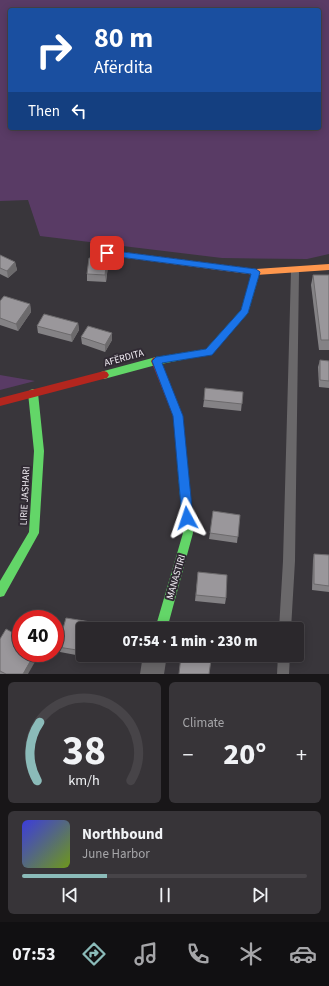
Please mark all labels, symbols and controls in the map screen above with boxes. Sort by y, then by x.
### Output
text: 80 m [94,18,153,58]
icon: right [28,24,80,76]
text: Afërdita [94,55,153,80]
icon: left [68,100,90,122]
text: Then [28,101,60,122]
pin [90,236,124,270]
icon: arrive [96,242,118,264]
street label: AFËRDITA [103,346,146,370]
street label: LIRIE JASHARI [16,466,34,526]
position arrow [166,497,208,539]
street label: MANASTIRI [163,553,189,601]
speed limit sign: 40 [12,610,64,662]
text: 07:54 · 1 min · 230 m [123,631,257,652]
text: Climate [183,714,224,732]
text: 38 [62,720,106,780]
text: 20° [223,733,266,776]
text: − [183,739,193,771]
text: + [296,739,307,771]
text: km/h [68,769,100,790]
text: Northbound [82,824,163,845]
text: June Harbor [82,845,150,863]
icon: previous [59,884,81,906]
icon: pause [154,884,176,906]
icon: next [249,884,271,906]
icon: directions [80,940,108,968]
icon: music [132,940,160,968]
icon: phone [184,940,212,968]
icon: climate [237,940,265,968]
icon: car [289,940,317,968]
text: 07:53 [12,942,56,967]

